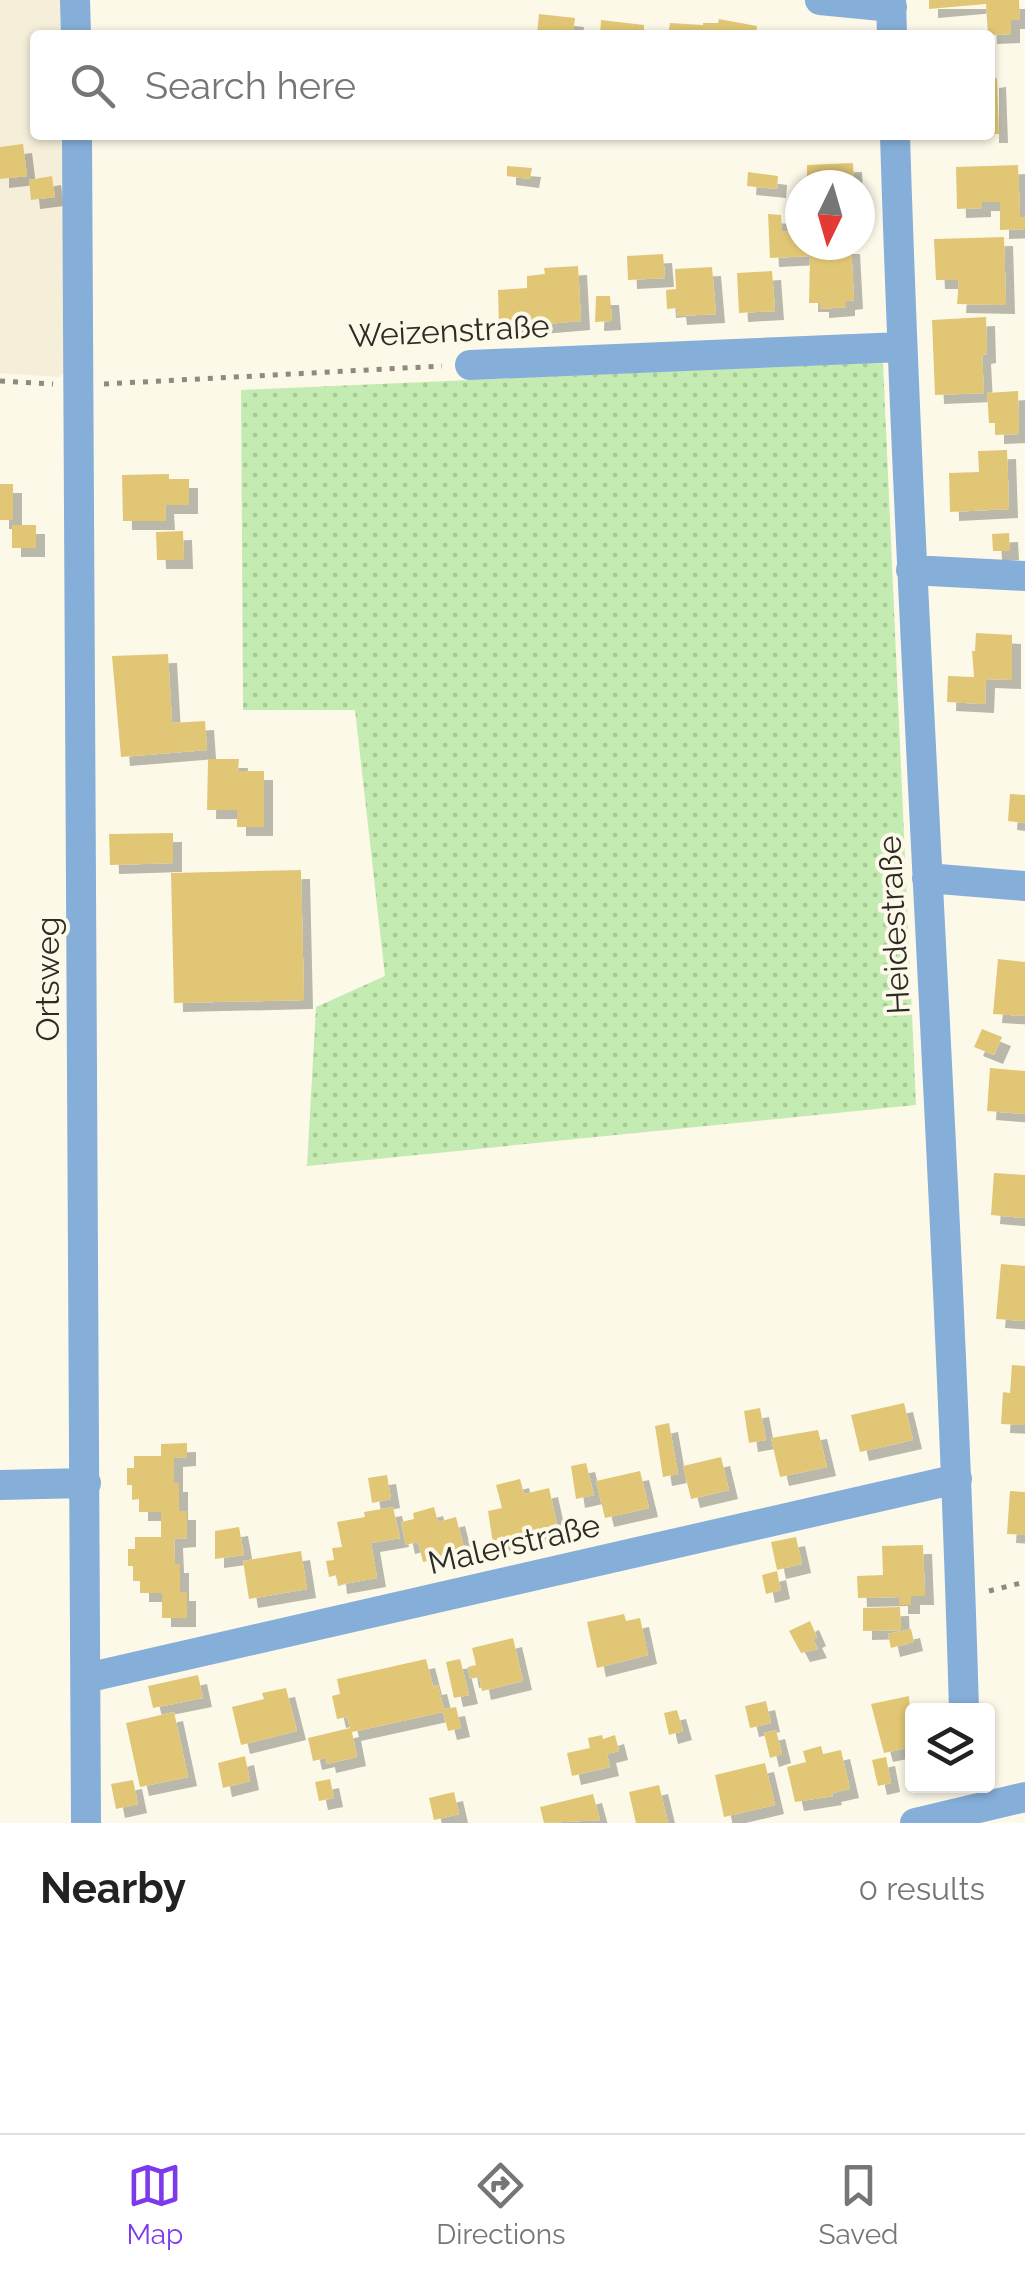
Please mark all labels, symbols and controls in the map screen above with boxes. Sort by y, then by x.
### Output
search box [30,30,995,140]
icon: search [65,58,120,113]
text: Search here [145,63,356,108]
north arrow [785,170,875,260]
street label: Weizenstraße [348,307,550,354]
street label: Heidestraße [870,835,917,1015]
street label: Ortsweg [29,917,66,1042]
street label: Malerstraße [424,1506,603,1581]
map controls [905,1703,995,1793]
button: layers [905,1703,995,1793]
text: Nearby [40,1864,186,1913]
text: 0 results [858,1870,985,1907]
tab: Map [126,2158,183,2251]
tab: Directions [436,2158,566,2251]
tab: Saved [818,2158,899,2251]

